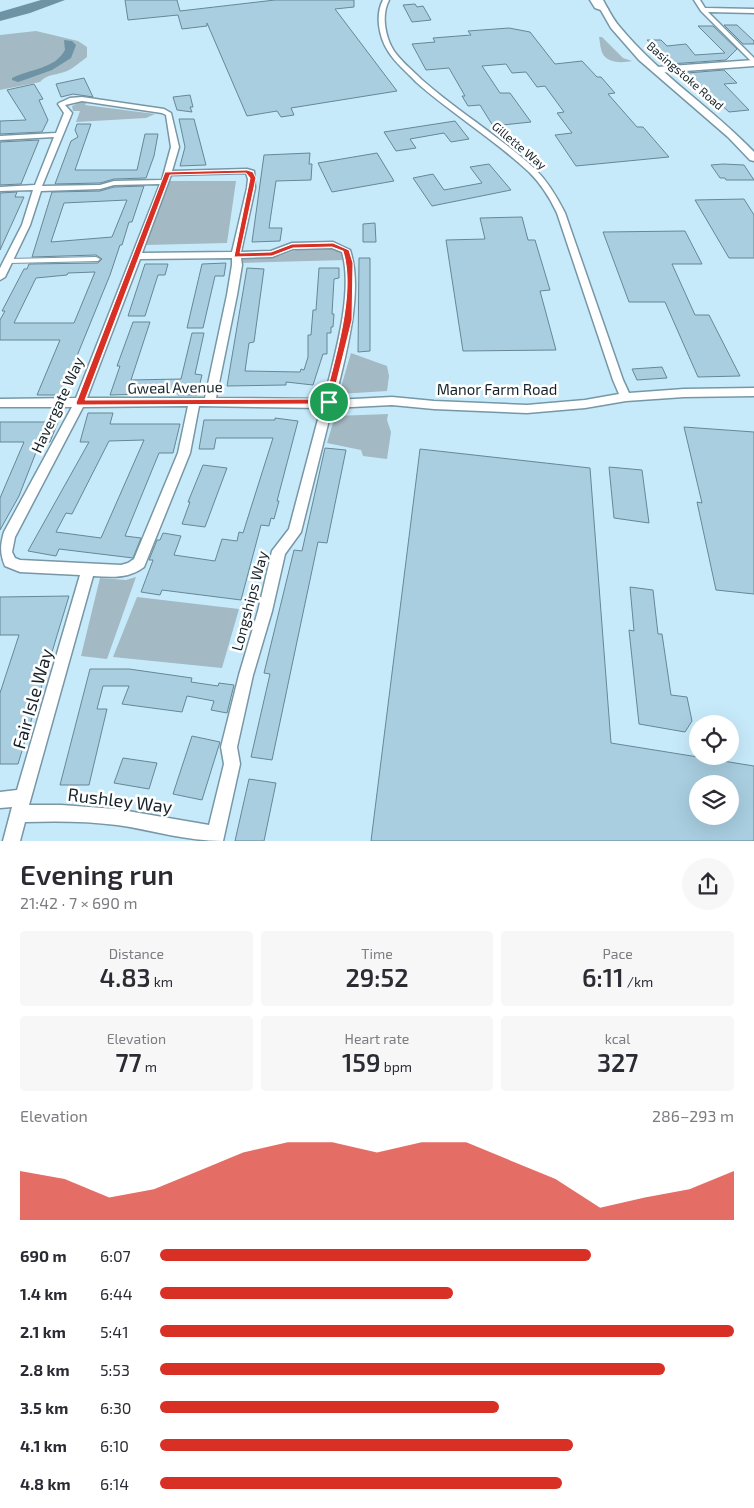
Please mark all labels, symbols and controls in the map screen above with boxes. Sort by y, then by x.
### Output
street label: Basingstoke Road [644,38,727,112]
street label: Gillette Way [490,119,550,172]
street label: Havergate Way [27,354,87,455]
street label: Gweal Avenue [127,377,223,397]
street label: Manor Farm Road [437,380,557,398]
pin [308,381,350,423]
icon: arrive [315,388,343,416]
street label: Longships Way [227,549,271,653]
street label: Fair Isle Way [7,646,57,751]
map controls [689,715,739,825]
button: locate [689,715,739,765]
button: layers [689,775,739,825]
street label: Rushley Way [67,783,174,817]
text: Evening run [20,857,174,891]
button: share [682,858,734,910]
text: 21:42 · 7 × 690 m [20,893,138,912]
text: Distance [109,945,164,962]
text: Time [361,945,393,962]
text: Pace [603,945,633,962]
text: 4.83 [100,962,151,992]
text: 29:52 [345,962,409,992]
text: 6:11 [582,962,624,992]
text: km [151,973,173,990]
text: /km [624,973,653,990]
text: Elevation [107,1030,166,1047]
text: Heart rate [345,1030,409,1047]
text: kcal [605,1030,630,1047]
text: 77 [116,1047,142,1077]
text: 159 [342,1047,381,1077]
text: 327 [597,1047,638,1077]
text: m [142,1058,157,1075]
text: bpm [381,1058,412,1075]
text: Elevation [20,1106,88,1125]
text: 286–293 m [652,1106,734,1125]
text: 690 m [20,1246,67,1265]
text: 6:07 [100,1246,131,1265]
text: 1.4 km [20,1284,67,1303]
text: 6:44 [100,1284,133,1303]
text: 2.1 km [20,1322,66,1341]
text: 5:41 [100,1322,129,1341]
text: 2.8 km [20,1360,70,1379]
text: 5:53 [100,1360,130,1379]
text: 3.5 km [20,1398,68,1417]
text: 6:30 [100,1398,131,1417]
text: 4.1 km [20,1436,67,1455]
text: 6:10 [100,1436,129,1455]
text: 4.8 km [20,1474,71,1493]
text: 6:14 [100,1474,129,1493]

